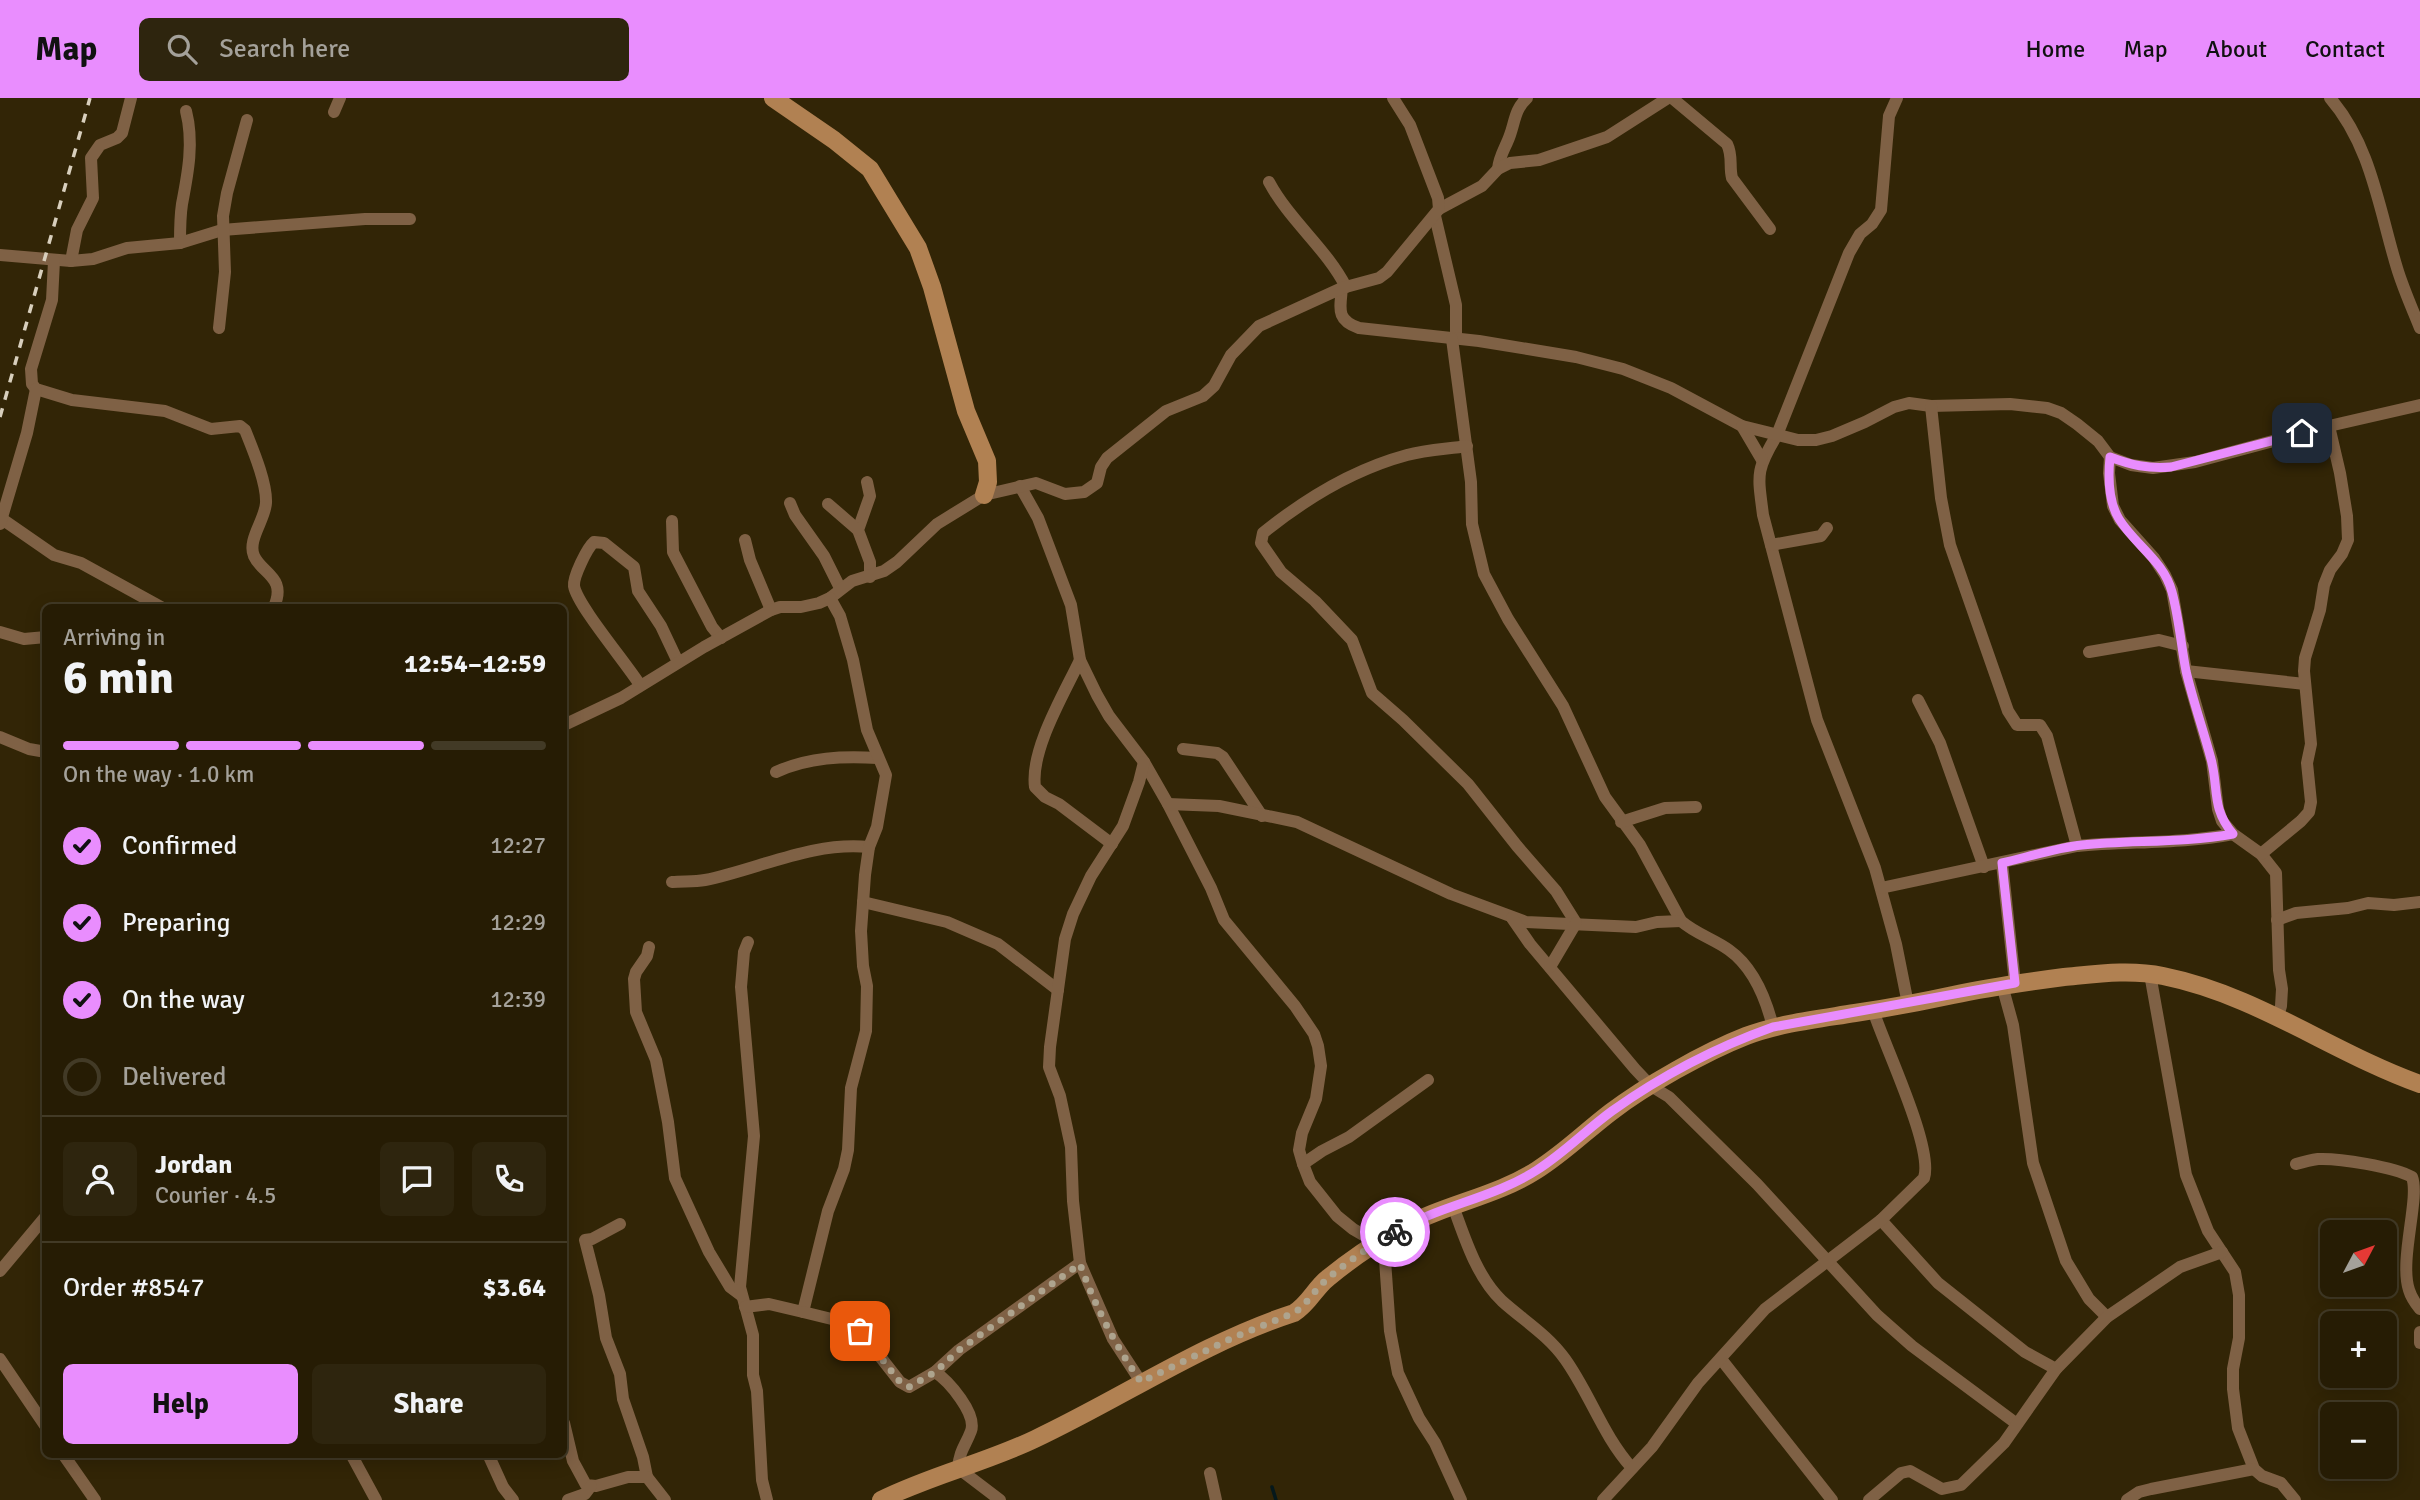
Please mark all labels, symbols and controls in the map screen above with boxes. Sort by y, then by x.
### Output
search box [139,18,629,81]
text: Map [35,29,97,70]
icon: search [163,30,201,68]
text: Search here [219,33,350,65]
text: Home [2025,34,2085,64]
text: Map [2123,34,2168,64]
text: About [2206,34,2267,64]
text: Contact [2305,34,2385,64]
pin [2272,403,2332,463]
icon: home [2283,414,2321,452]
text: Arriving in [63,623,165,652]
text: 12:54–12:59 [404,648,546,680]
text: 6 min [63,650,174,706]
text: On the way · 1.0 km [63,760,254,789]
icon: check [63,827,101,865]
text: Confirmed [122,830,237,862]
text: 12:27 [490,831,546,860]
icon: check [63,904,101,942]
text: Preparing [122,907,230,939]
text: 12:29 [490,908,546,937]
icon: check [63,981,101,1019]
text: On the way [122,984,245,1016]
text: 12:39 [490,985,546,1014]
text: Delivered [122,1061,227,1093]
button: person [63,1142,137,1216]
button: chat [380,1142,454,1216]
button: phone [472,1142,546,1216]
text: Jordan [155,1149,232,1181]
text: Courier · 4.5 [155,1181,276,1210]
courier [1360,1197,1430,1267]
icon: bike [1376,1213,1414,1251]
north arrow [2320,1220,2398,1297]
map controls [2320,1220,2397,1479]
text: Order #8547 [63,1272,204,1304]
text: $3.64 [482,1272,546,1304]
pin [830,1301,890,1361]
button: + [2320,1311,2397,1388]
icon: bag [841,1312,879,1350]
button: Help [63,1364,298,1444]
button: Share [312,1364,546,1444]
button: − [2320,1402,2397,1479]

